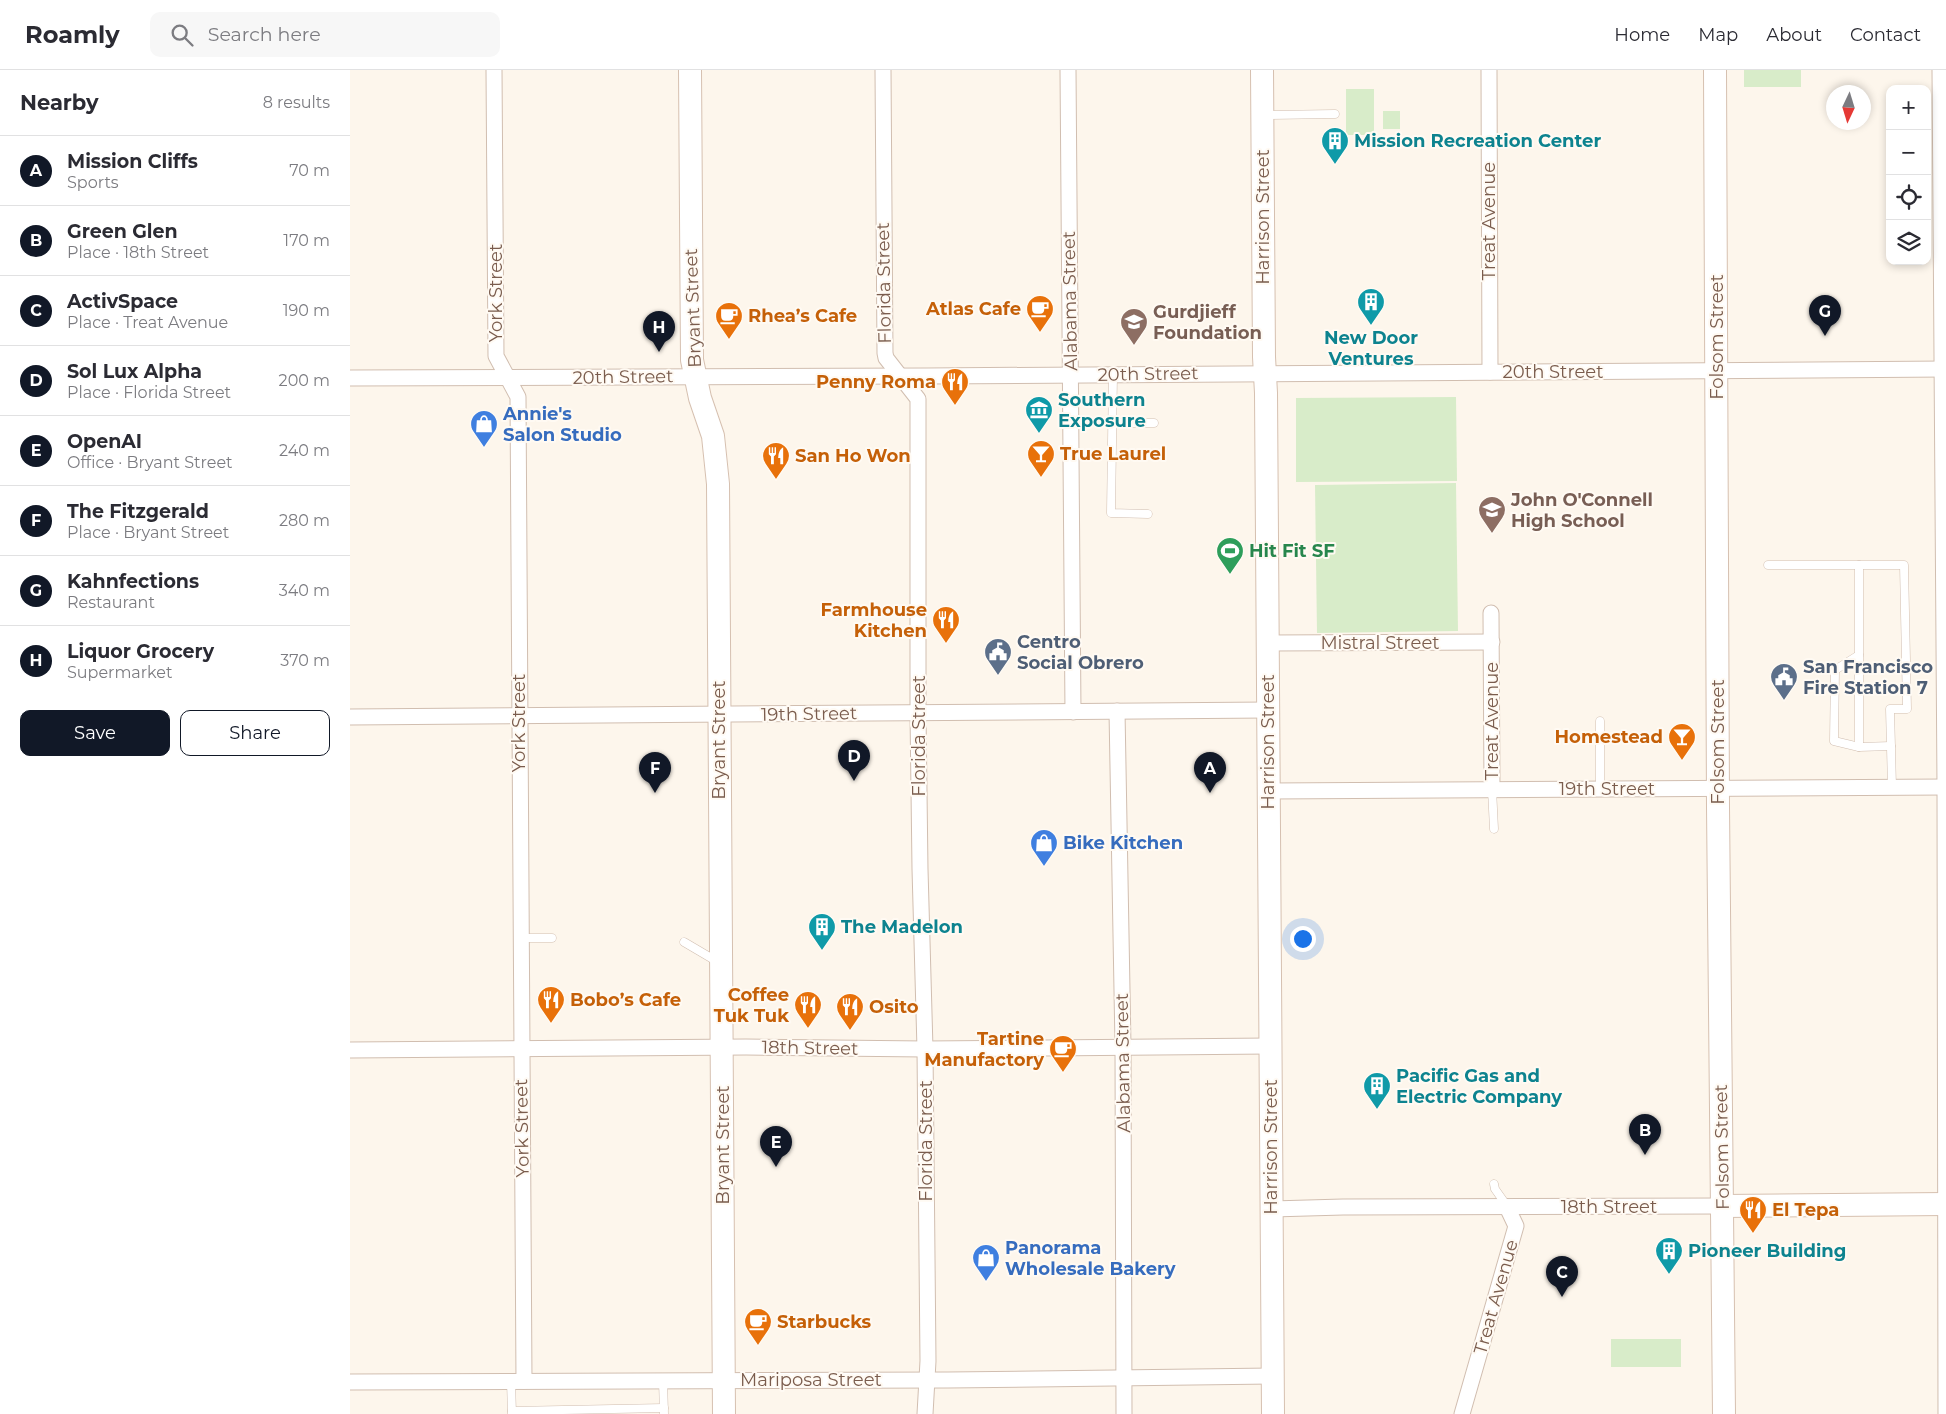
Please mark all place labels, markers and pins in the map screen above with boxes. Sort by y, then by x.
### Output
building icon: Mission Recreation Center [1320,126,1350,165]
place label: Mission Recreation Center [1354,130,1601,152]
building icon: New Door Ventures [1356,287,1386,326]
cafe icon: Atlas Cafe [1025,294,1055,333]
pin: G [1809,295,1841,336]
place label: Atlas Cafe [925,298,1021,320]
cafe icon: Rhea’s Cafe [714,301,744,340]
place label: Gurdjieff Foundation [1153,301,1262,344]
place label: Rhea’s Cafe [748,305,857,327]
school or university icon: Gurdjieff Foundation [1119,307,1149,346]
pin: H [643,311,675,352]
place label: New Door Ventures [1324,327,1418,370]
restaurant icon: Penny Roma [940,367,970,406]
place label: Penny Roma [816,371,936,393]
place label: Southern Exposure [1058,389,1146,432]
museum icon: Southern Exposure [1024,395,1054,434]
place label: Annie's Salon Studio [502,403,622,446]
shop icon: Annie's Salon Studio [469,409,499,448]
bar icon: True Laurel [1026,439,1056,478]
restaurant icon: San Ho Won [761,441,791,480]
place label: True Laurel [1060,443,1166,465]
place label: San Ho Won [795,445,911,467]
place label: John O'Connell High School [1510,489,1653,532]
school or university icon: John O'Connell High School [1477,495,1507,534]
sports icon: Hit Fit SF [1215,536,1245,575]
place label: Hit Fit SF [1249,540,1335,562]
place label: Farmhouse Kitchen [821,599,927,642]
restaurant icon: Farmhouse Kitchen [931,605,961,644]
place label: Centro Social Obrero [1017,631,1144,674]
public building icon: Centro Social Obrero [983,637,1013,676]
place label: San Francisco Fire Station 7 [1803,656,1933,699]
public building icon: San Francisco Fire Station 7 [1769,662,1799,701]
bar icon: Homestead [1667,722,1697,761]
place label: Homestead [1555,726,1663,748]
pin: D [838,740,870,781]
pin: F [639,752,671,793]
pin: A [1194,752,1226,793]
shop icon: Bike Kitchen [1029,828,1059,867]
place label: Bike Kitchen [1063,832,1183,854]
building icon: The Madelon [807,912,837,951]
place label: The Madelon [841,916,963,938]
place label: Coffee Tuk Tuk [714,984,789,1027]
restaurant icon: Bobo’s Cafe [536,985,566,1024]
place label: Bobo’s Cafe [570,989,681,1011]
restaurant icon: Coffee Tuk Tuk [793,990,823,1029]
restaurant icon: Osito [835,992,865,1031]
place label: Osito [869,996,919,1018]
place label: Tartine Manufactory [924,1028,1044,1071]
cafe icon: Tartine Manufactory [1048,1034,1078,1073]
place label: Pacific Gas and Electric Company [1396,1065,1562,1108]
building icon: Pacific Gas and Electric Company [1362,1071,1392,1110]
pin: B [1629,1114,1661,1155]
pin: E [760,1126,792,1167]
restaurant icon: El Tepa [1738,1195,1768,1234]
place label: El Tepa [1772,1199,1839,1221]
building icon: Pioneer Building [1654,1236,1684,1275]
place label: Panorama Wholesale Bakery [1005,1237,1176,1280]
place label: Pioneer Building [1688,1240,1846,1262]
shop icon: Panorama Wholesale Bakery [971,1243,1001,1282]
pin: C [1546,1256,1578,1297]
cafe icon: Starbucks [743,1307,773,1346]
place label: Starbucks [777,1311,872,1333]

